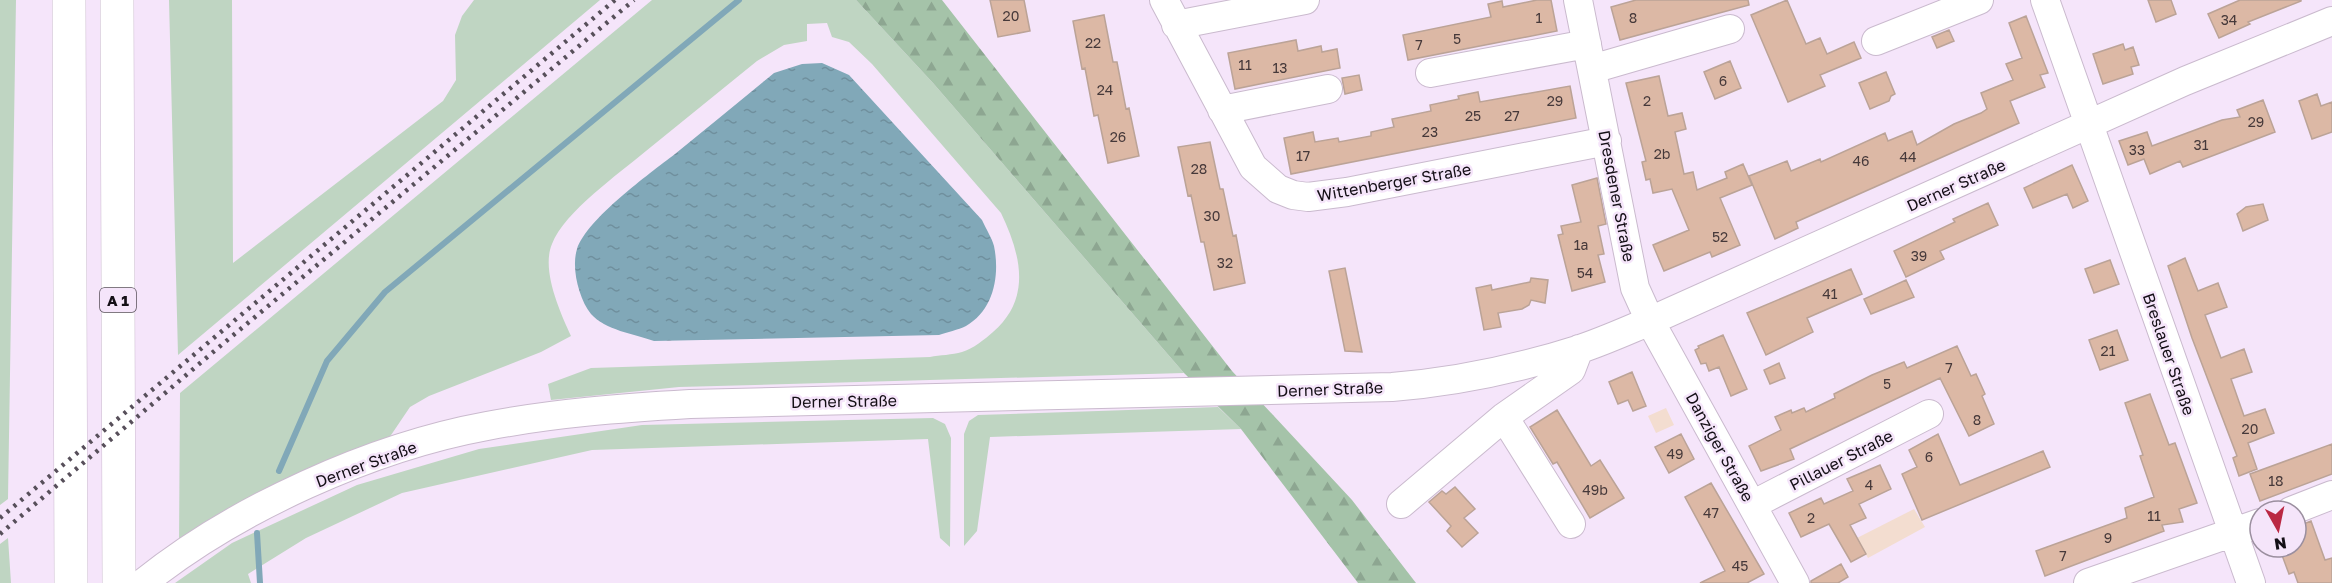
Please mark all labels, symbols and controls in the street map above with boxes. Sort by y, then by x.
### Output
house number: 20 [1003,7,1019,24]
house number: 1 [1536,9,1543,26]
house number: 8 [1629,9,1637,26]
house number: 34 [2221,11,2237,28]
house number: 5 [1453,30,1461,47]
house number: 22 [1085,34,1101,51]
house number: 7 [1415,36,1423,53]
house number: 11 [1238,56,1252,73]
house number: 13 [1273,59,1287,76]
house number: 6 [1719,72,1727,89]
house number: 24 [1097,81,1113,98]
house number: 29 [1547,92,1563,109]
house number: 2 [1643,92,1651,109]
house number: 25 [1465,107,1481,124]
house number: 27 [1504,107,1520,124]
house number: 29 [2248,113,2264,130]
house number: 23 [1422,123,1438,140]
house number: 26 [1110,128,1126,145]
street label: Dresdener Straße [1594,129,1640,263]
house number: 31 [2194,136,2209,153]
house number: 33 [2129,141,2145,158]
house number: 2b [1654,145,1670,162]
house number: 17 [1296,147,1310,164]
house number: 44 [1899,148,1917,165]
house number: 46 [1852,152,1870,169]
street label: Derner Straße [1903,154,2009,216]
street label: Wittenberger Straße [1315,159,1473,205]
house number: 28 [1191,160,1207,177]
house number: 30 [1204,207,1220,224]
house number: 52 [1712,228,1728,245]
house number: 1a [1574,236,1588,253]
house number: 39 [1911,247,1927,264]
house number: 32 [1217,254,1233,271]
house number: 54 [1577,264,1593,281]
house number: 41 [1822,285,1838,302]
road number: A 1 [100,288,136,312]
street label: Breslauer Straße [2139,290,2199,418]
house number: 21 [2101,342,2116,359]
house number: 7 [1945,359,1953,376]
house number: 5 [1883,375,1891,392]
street label: Derner Straße [1277,377,1383,401]
street label: Danziger Straße [1682,389,1758,505]
street label: Derner Straße [791,390,897,412]
house number: 8 [1973,411,1981,428]
house number: 20 [2242,420,2258,437]
street label: Pillauer Straße [1786,425,1896,495]
street label: Derner Straße [313,436,419,492]
house number: 49 [1666,445,1684,462]
house number: 6 [1925,448,1933,465]
house number: 18 [2268,472,2284,489]
house number: 4 [1865,476,1873,493]
house number: 49b [1582,481,1608,498]
north arrow [2248,499,2308,559]
house number: 47 [1703,504,1719,521]
house number: 11 [2147,507,2161,524]
house number: 2 [1807,509,1815,526]
house number: 9 [2104,529,2112,546]
text: N [2273,533,2288,555]
house number: 7 [2059,547,2067,564]
house number: 45 [1732,557,1748,574]

